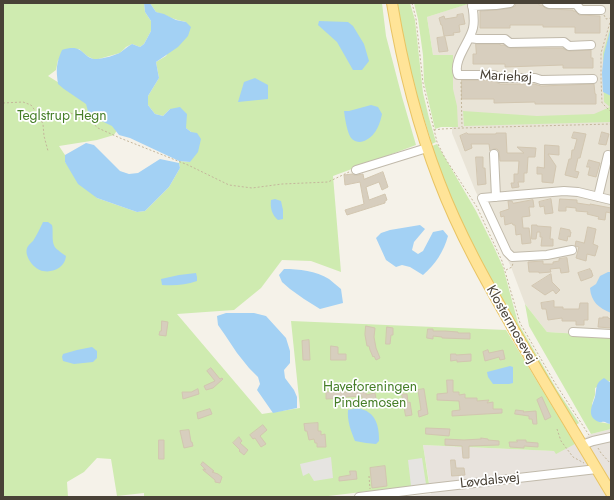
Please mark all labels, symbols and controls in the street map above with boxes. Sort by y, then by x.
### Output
street label: Mariehøj [479,67,533,87]
park label: Teglstrup Hegn [17,109,107,125]
street label: Klostermosevej [482,283,540,367]
park label: Haveforeningen Pindemosen [323,380,417,412]
street label: Løvdalsvej [459,470,521,492]

